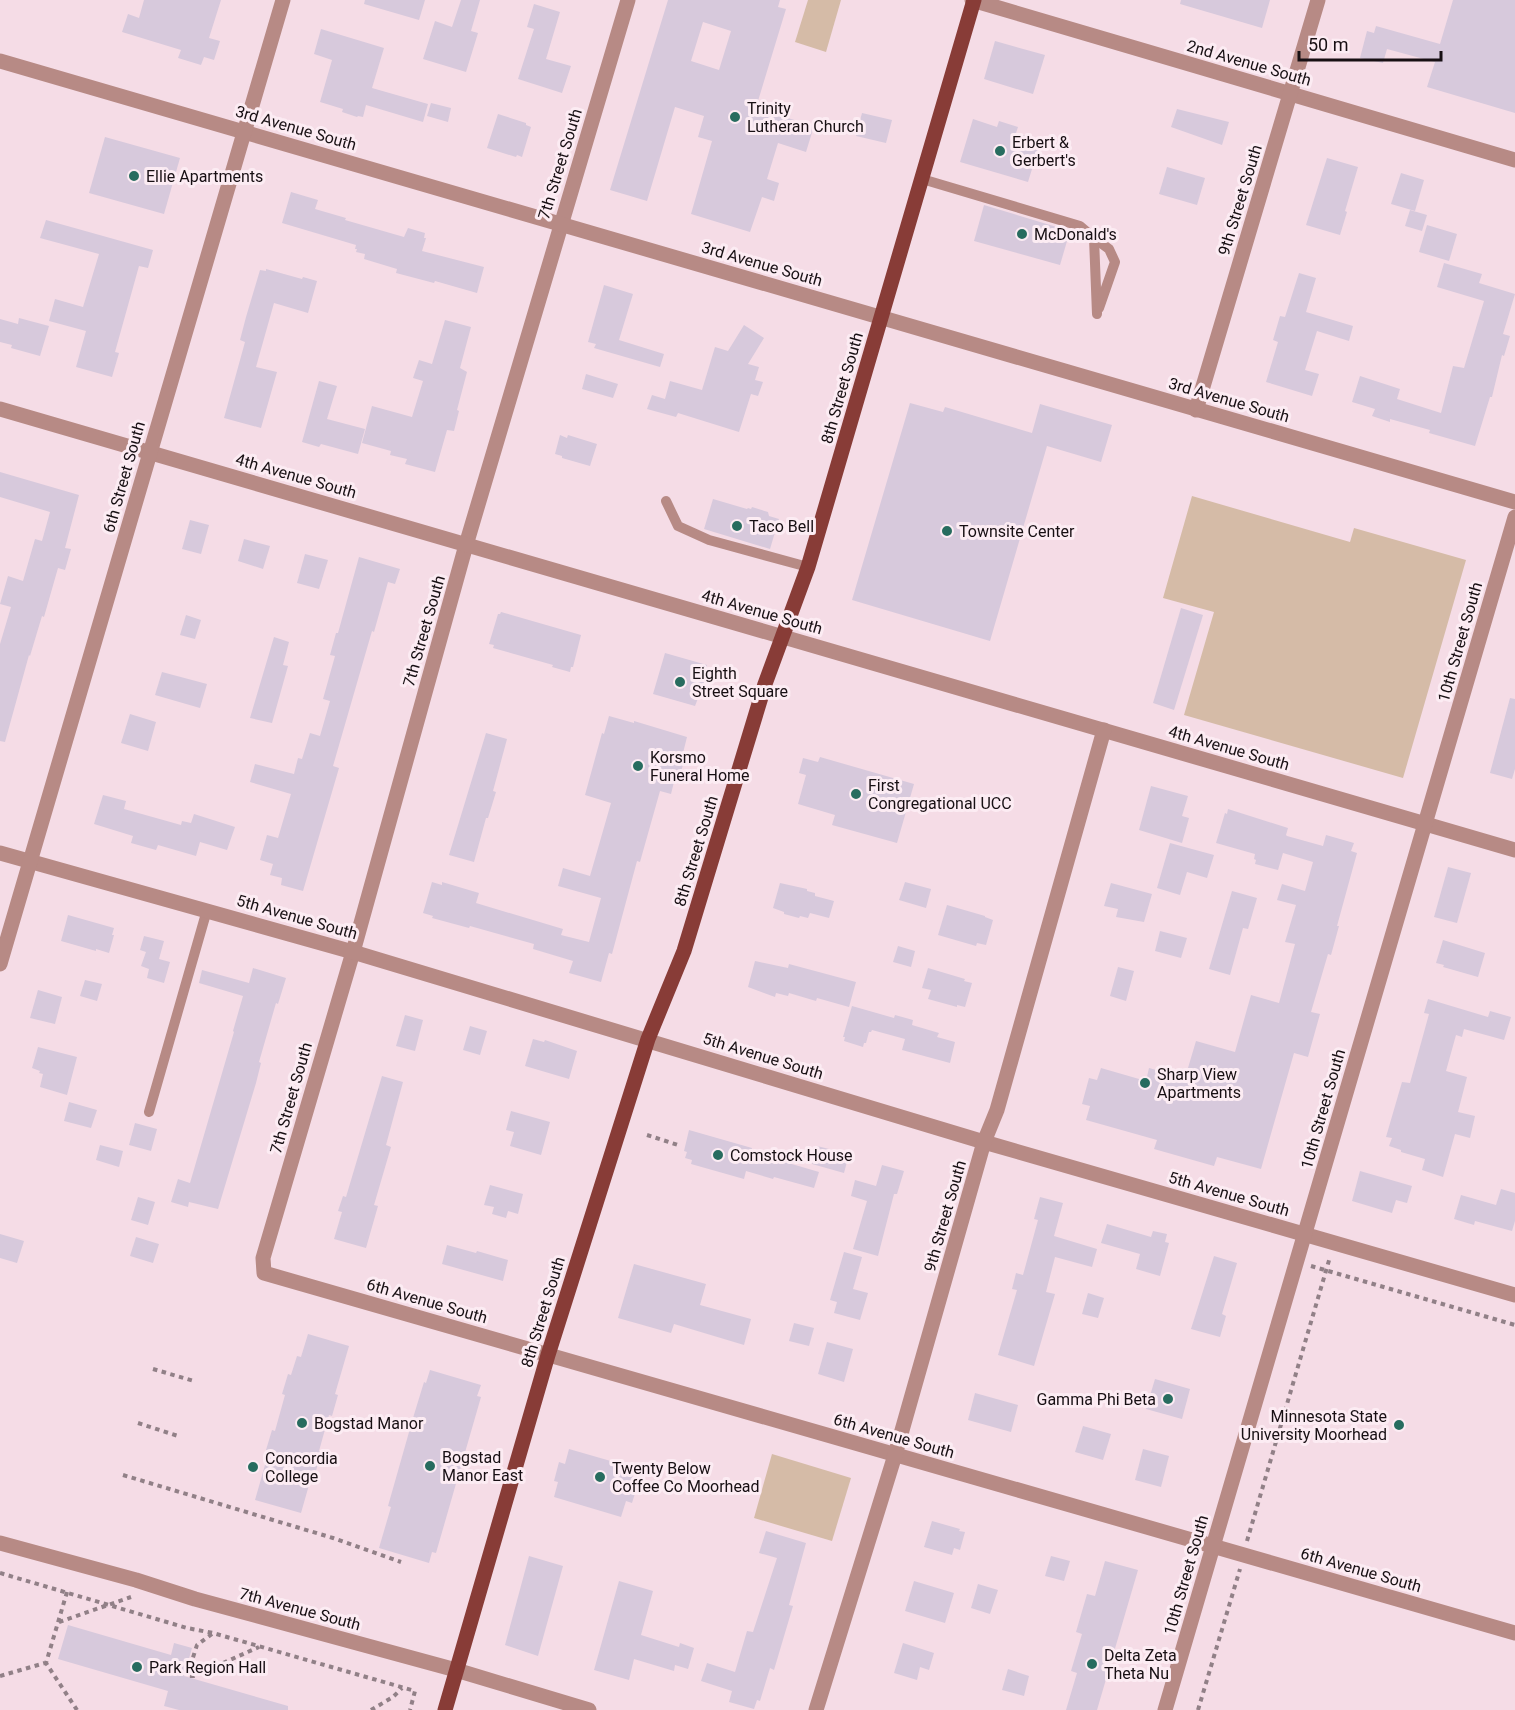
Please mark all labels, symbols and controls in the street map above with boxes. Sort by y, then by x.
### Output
scale bar [1299,24,1442,62]
text: 50 m [1308,34,1348,55]
street label: 2nd Avenue South [1185,36,1313,90]
place label: Trinity Lutheran Church [747,99,864,136]
street label: 3rd Avenue South [233,102,359,154]
street label: 7th Street South [534,106,586,222]
marker: Trinity Lutheran Church [728,110,742,124]
place label: Erbert & Gerbert's [1012,133,1076,170]
street label: 9th Street South [1214,142,1266,258]
marker: Erbert & Gerbert's [993,144,1007,158]
place label: Ellie Apartments [146,167,263,186]
marker: Ellie Apartments [127,169,141,183]
place label: McDonald's [1034,225,1117,244]
marker: McDonald's [1015,227,1029,241]
street label: 3rd Avenue South [699,238,825,290]
street label: 8th Street South [817,330,867,446]
street label: 3rd Avenue South [1166,374,1292,426]
street label: 6th Street South [99,419,149,535]
street label: 4th Avenue South [233,450,359,502]
place label: Taco Bell [749,517,814,536]
marker: Taco Bell [730,519,744,533]
place label: Townsite Center [959,522,1075,541]
marker: Townsite Center [940,524,954,538]
street label: 7th Street South [399,573,449,689]
street label: 10th Street South [1434,580,1486,704]
street label: 4th Avenue South [699,586,825,638]
place label: Eighth Street Square [692,664,788,701]
marker: Eighth Street Square [673,675,687,689]
street label: 4th Avenue South [1166,722,1292,774]
place label: Korsmo Funeral Home [650,748,750,785]
marker: Korsmo Funeral Home [631,759,645,773]
place label: First Congregational UCC [868,776,1012,813]
marker: First Congregational UCC [849,787,863,801]
street label: 8th Street South [670,793,722,909]
street label: 5th Avenue South [234,891,360,943]
street label: 5th Avenue South [701,1029,825,1083]
street label: 7th Street South [266,1040,316,1156]
street label: 10th Street South [1297,1047,1349,1171]
place label: Sharp View Apartments [1157,1065,1241,1102]
marker: Sharp View Apartments [1138,1076,1152,1090]
place label: Comstock House [730,1146,853,1165]
marker: Comstock House [711,1148,725,1162]
street label: 9th Street South [920,1158,970,1274]
street label: 5th Avenue South [1166,1168,1292,1220]
street label: 8th Street South [517,1254,569,1370]
street label: 6th Avenue South [364,1275,490,1327]
place label: Gamma Phi Beta [1037,1390,1156,1409]
marker: Gamma Phi Beta [1161,1392,1175,1406]
place label: Minnesota State University Moorhead [1241,1407,1387,1444]
street label: 6th Avenue South [831,1410,957,1462]
place label: Bogstad Manor [314,1414,424,1433]
marker: Bogstad Manor [295,1416,309,1430]
marker: Minnesota State University Moorhead [1392,1418,1406,1432]
place label: Bogstad Manor East [442,1448,523,1485]
place label: Concordia College [265,1449,338,1486]
marker: Bogstad Manor East [423,1459,437,1473]
place label: Twenty Below Coffee Co Moorhead [612,1459,760,1496]
marker: Concordia College [246,1460,260,1474]
marker: Twenty Below Coffee Co Moorhead [593,1470,607,1484]
street label: 10th Street South [1160,1513,1212,1637]
street label: 6th Avenue South [1298,1544,1424,1596]
street label: 7th Avenue South [237,1584,363,1634]
place label: Delta Zeta Theta Nu [1104,1646,1177,1683]
marker: Delta Zeta Theta Nu [1085,1657,1099,1671]
place label: Park Region Hall [149,1658,266,1677]
marker: Park Region Hall [130,1660,144,1674]

